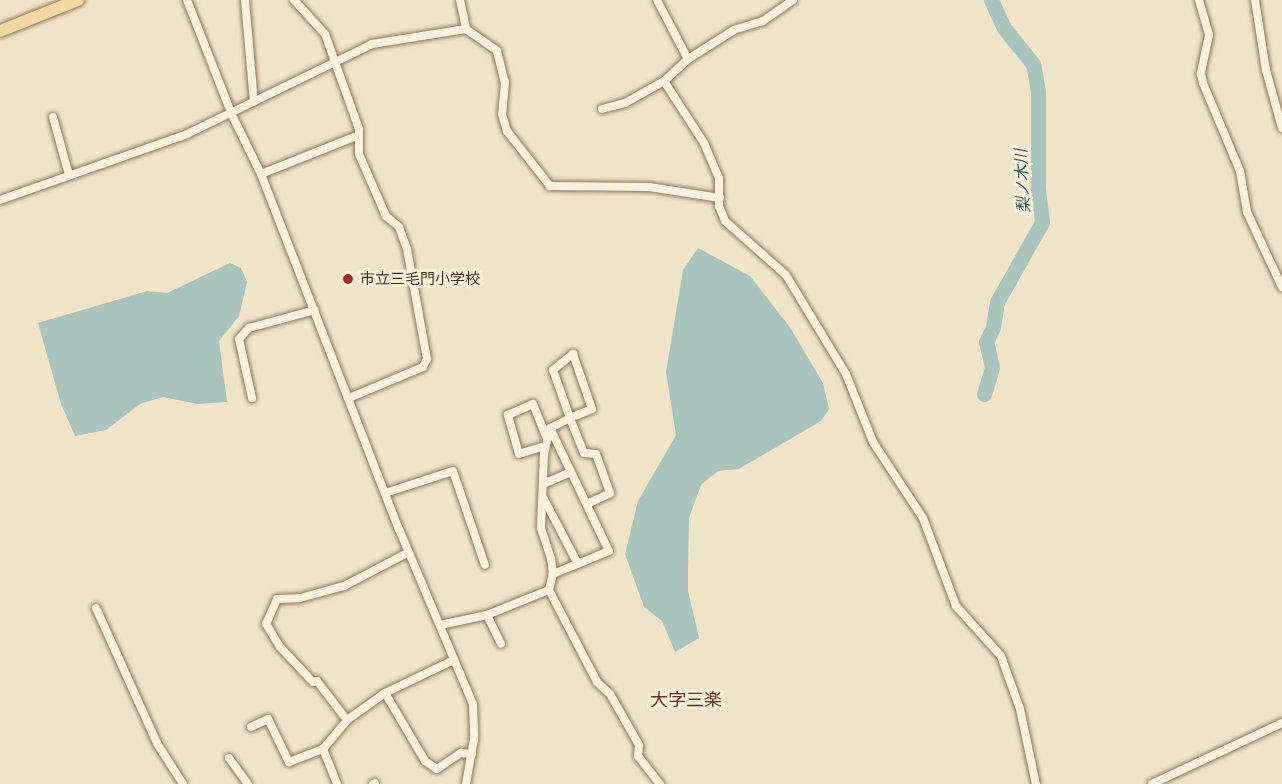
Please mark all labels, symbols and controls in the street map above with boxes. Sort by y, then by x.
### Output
water label: 梨ノ木川 [1011,149,1033,213]
place label: 市立三毛門小学校 [360,270,480,288]
marker: 市立三毛門小学校 [341,272,355,286]
district label: 大字三楽 [650,689,722,711]

